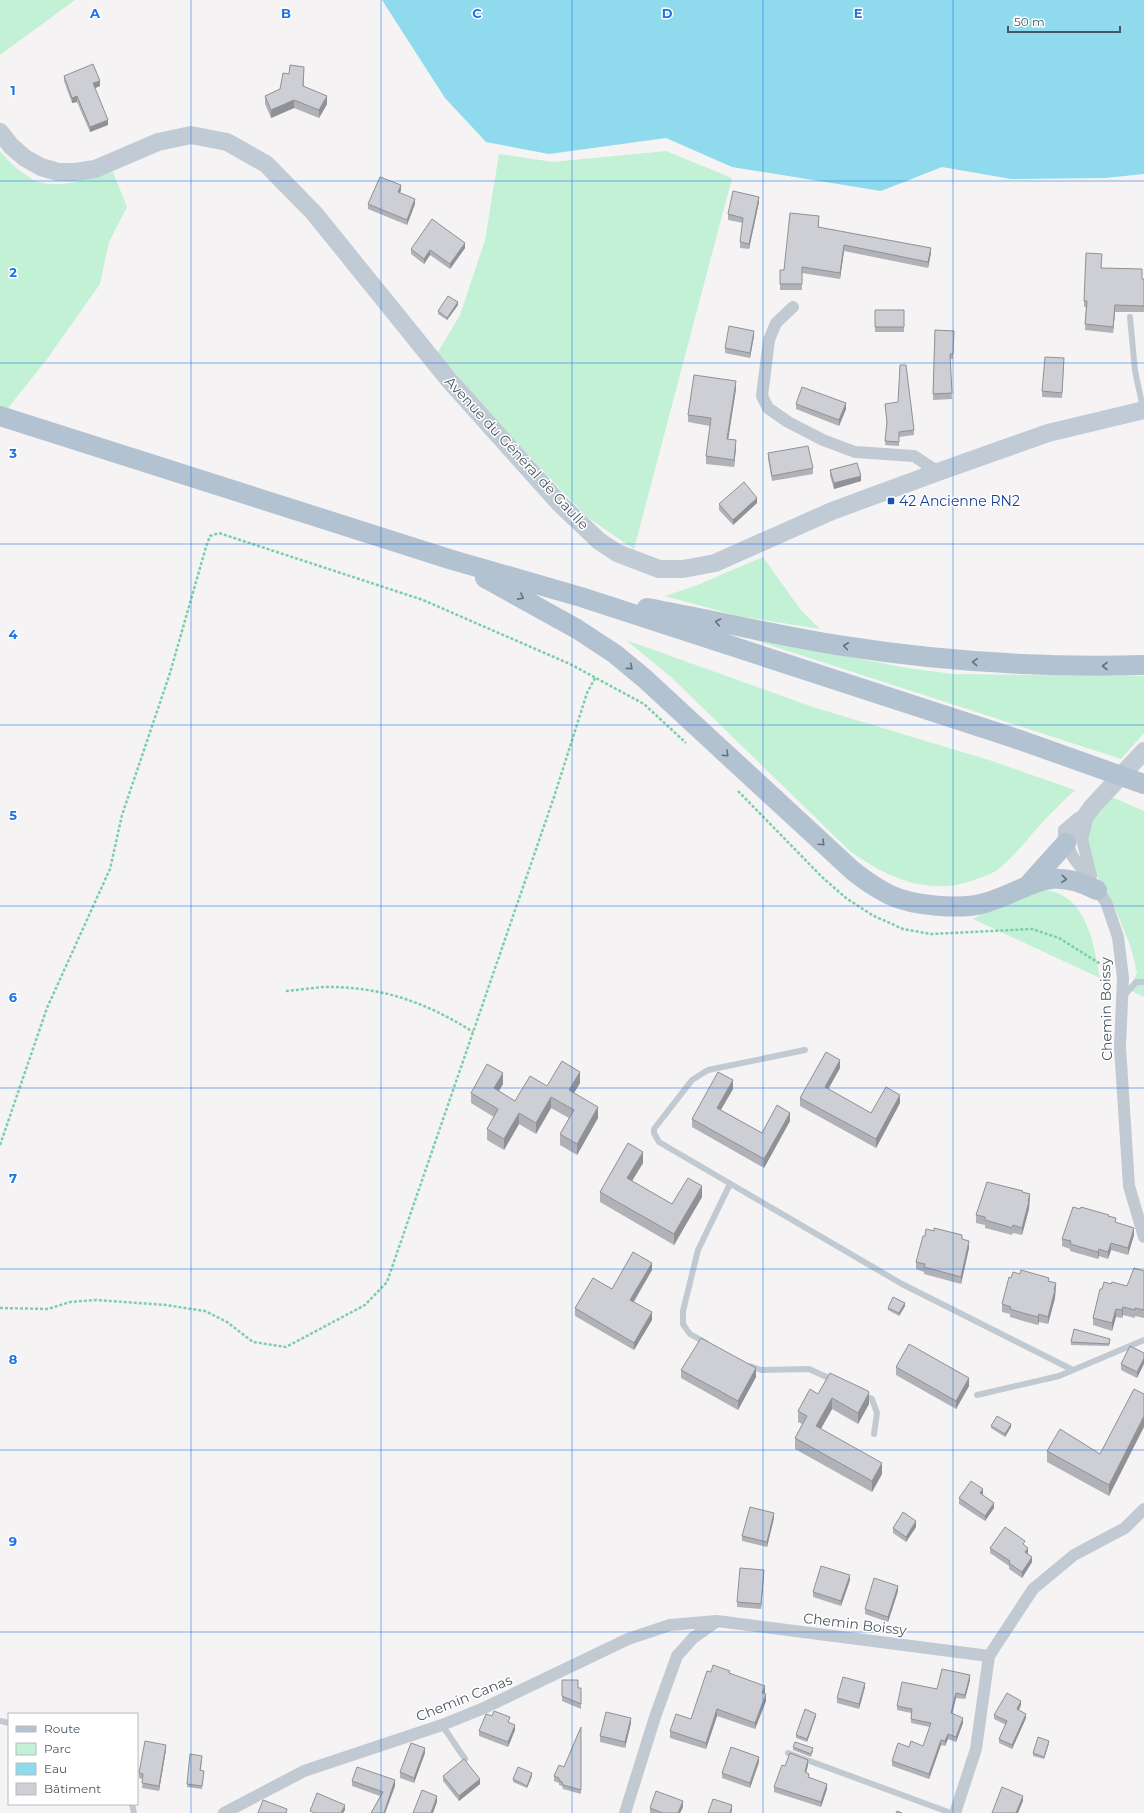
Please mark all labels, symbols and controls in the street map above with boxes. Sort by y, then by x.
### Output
text: A [89,5,101,21]
text: B [281,5,291,21]
text: C [472,5,482,21]
text: D [662,5,673,21]
text: E [854,5,863,21]
scale bar [1008,8,1120,34]
text: 50 m [1014,14,1045,29]
text: 1 [10,82,16,98]
text: 2 [9,264,17,280]
street label: Avenue du Général de Gaulle [441,373,593,533]
text: 3 [8,445,17,461]
place label: 42 Ancienne RN2 [899,492,1020,510]
marker: 42 Ancienne RN2 [886,496,896,506]
one-way arrow [517,593,524,600]
one-way arrow [715,619,722,627]
text: 4 [9,626,18,642]
one-way arrow [843,642,849,651]
one-way arrow [972,657,978,666]
one-way arrow [626,662,633,669]
one-way arrow [1102,662,1108,670]
one-way arrow [721,749,729,757]
text: 5 [9,807,17,823]
one-way arrow [817,838,825,845]
one-way arrow [1061,875,1067,884]
street label: Chemin Boissy [1096,956,1116,1061]
text: 6 [9,989,18,1005]
text: 7 [9,1170,17,1186]
text: 8 [9,1351,18,1367]
text: 9 [9,1533,17,1549]
street label: Chemin Boissy [802,1609,908,1639]
street label: Chemin Canas [413,1670,515,1725]
legend [8,1713,138,1805]
text: Route [44,1721,80,1736]
text: Parc [44,1741,71,1756]
text: Eau [44,1761,67,1776]
text: Bâtiment [44,1781,101,1796]

